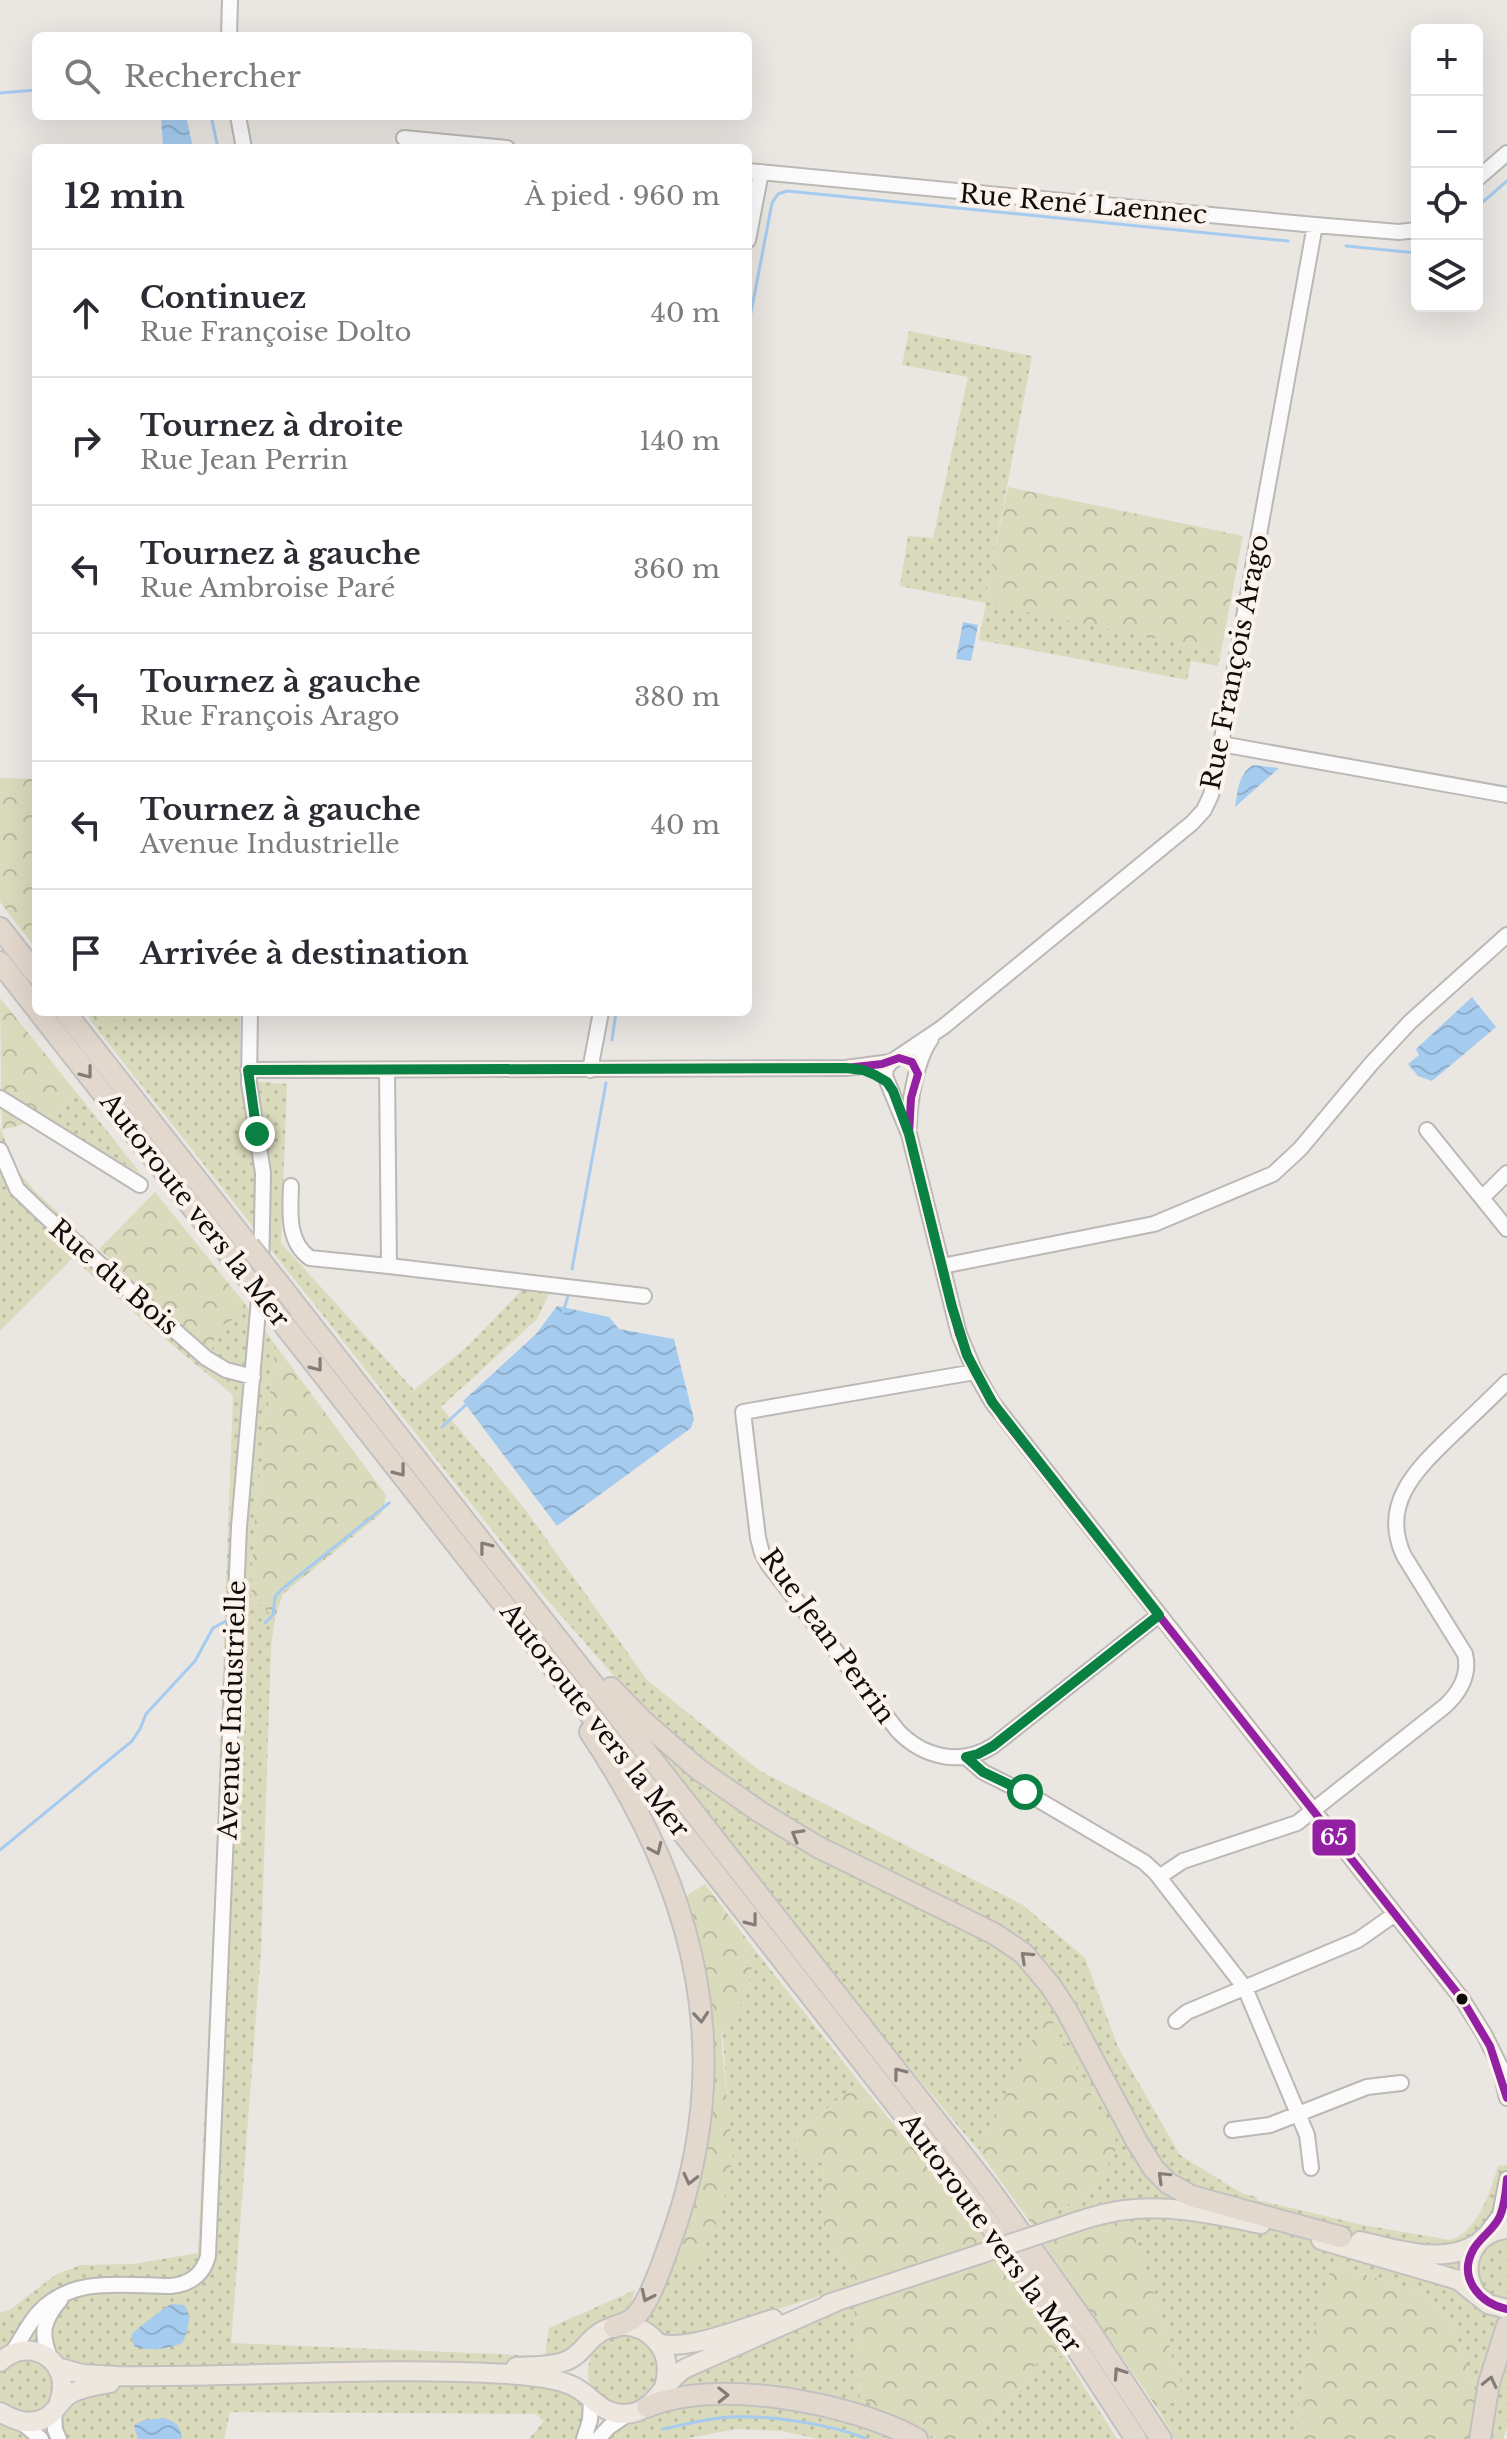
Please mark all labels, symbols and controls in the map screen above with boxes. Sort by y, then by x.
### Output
map controls [1411,24,1483,312]
button: + [1411,24,1483,96]
search box [32,32,752,120]
icon: search [60,54,104,98]
text: Rechercher [124,58,301,95]
button: − [1411,96,1483,168]
button: locate [1411,168,1483,240]
text: 12 min [64,175,185,217]
street label: Rue René Laennec [958,177,1208,231]
text: À pied · 960 m [525,180,720,212]
button: layers [1411,240,1483,312]
text: Continuez [140,279,306,316]
icon: ahead [64,291,108,335]
text: 40 m [651,297,720,329]
text: Rue Françoise Dolto [140,316,411,348]
text: Tournez à droite [140,407,403,444]
icon: right [64,419,108,463]
text: 140 m [639,425,720,457]
text: Rue Jean Perrin [140,444,348,476]
street label: Rue François Arago [1195,532,1275,792]
text: Tournez à gauche [140,535,421,572]
icon: left [64,547,108,591]
text: 360 m [633,553,720,585]
text: Rue Ambroise Paré [140,572,395,604]
text: Tournez à gauche [140,663,421,700]
icon: left [64,675,108,719]
text: 380 m [634,681,720,713]
text: Rue François Arago [140,700,400,732]
text: Tournez à gauche [140,791,421,828]
icon: left [64,803,108,847]
text: 40 m [651,809,720,841]
text: Avenue Industrielle [140,828,400,860]
icon: arrive [64,931,108,975]
text: Arrivée à destination [140,935,469,972]
one-way arrow [78,1064,92,1079]
street label: Autoroute vers la Mer [93,1086,297,1334]
route end [239,1116,275,1152]
street label: Rue du Bois [43,1212,185,1342]
one-way arrow [308,1357,322,1372]
one-way arrow [390,1462,405,1476]
one-way arrow [481,1541,495,1556]
street label: Rue Jean Perrin [754,1542,902,1730]
street label: Avenue Industrielle [211,1580,253,1841]
street label: Autoroute vers la Mer [493,1596,697,1844]
route start [1007,1774,1043,1810]
line badge: 65 [1311,1818,1357,1857]
text: 65 [1320,1824,1348,1851]
one-way arrow [792,1829,806,1845]
one-way arrow [646,1841,662,1855]
one-way arrow [743,1912,757,1927]
one-way arrow [1021,1952,1035,1967]
unlabelled marker [1454,1991,1470,2007]
one-way arrow [692,2011,709,2024]
one-way arrow [895,2068,909,2082]
street label: Autoroute vers la Mer [893,2106,1089,2360]
one-way arrow [682,2171,699,2185]
one-way arrow [1158,2171,1172,2186]
one-way arrow [641,2287,657,2302]
one-way arrow [1114,2368,1129,2382]
one-way arrow [1481,2375,1498,2389]
one-way arrow [717,2386,730,2404]

